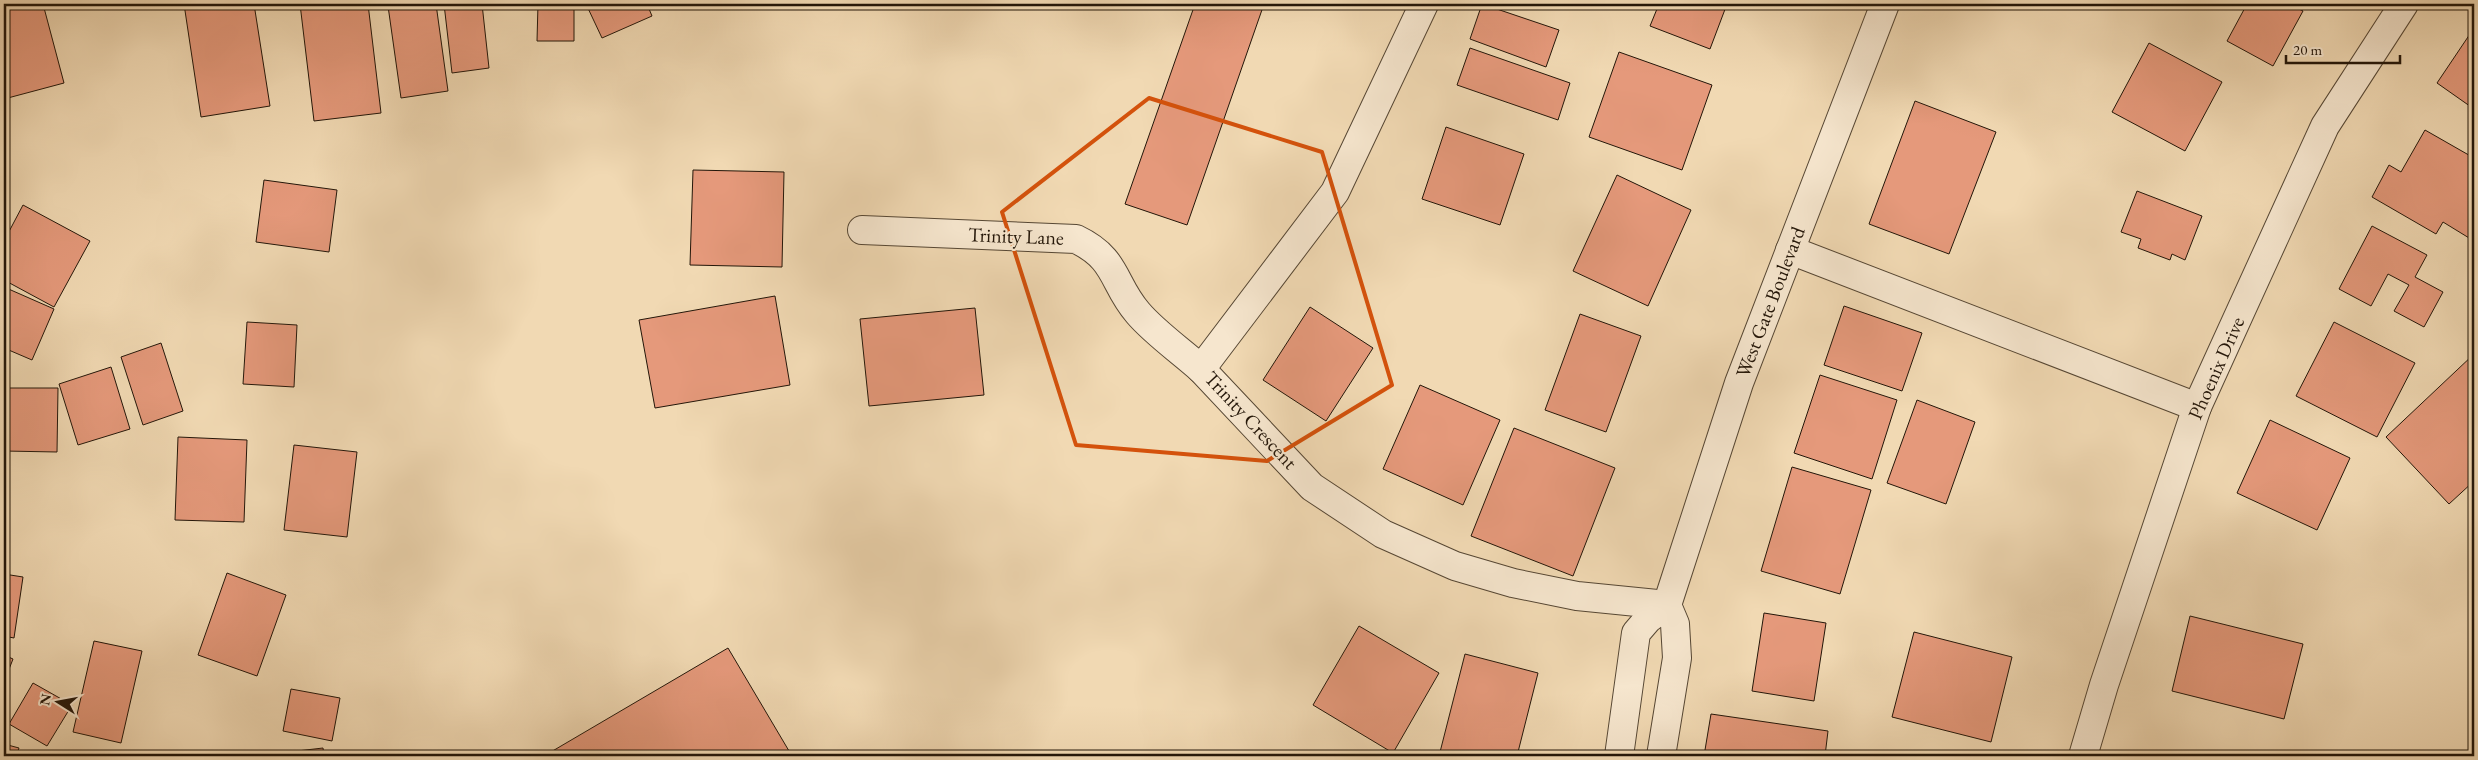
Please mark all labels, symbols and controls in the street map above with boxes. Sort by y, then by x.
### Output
scale bar [2286,32,2399,64]
text: 20 m [2293,40,2322,59]
street label: Trinity Lane [968,221,1064,251]
street label: West Gate Boulevard [1729,222,1811,381]
street label: Phoenix Drive [2182,312,2250,423]
street label: Trinity Crescent [1199,365,1304,475]
north arrow [32,678,82,728]
text: N [35,692,55,707]

